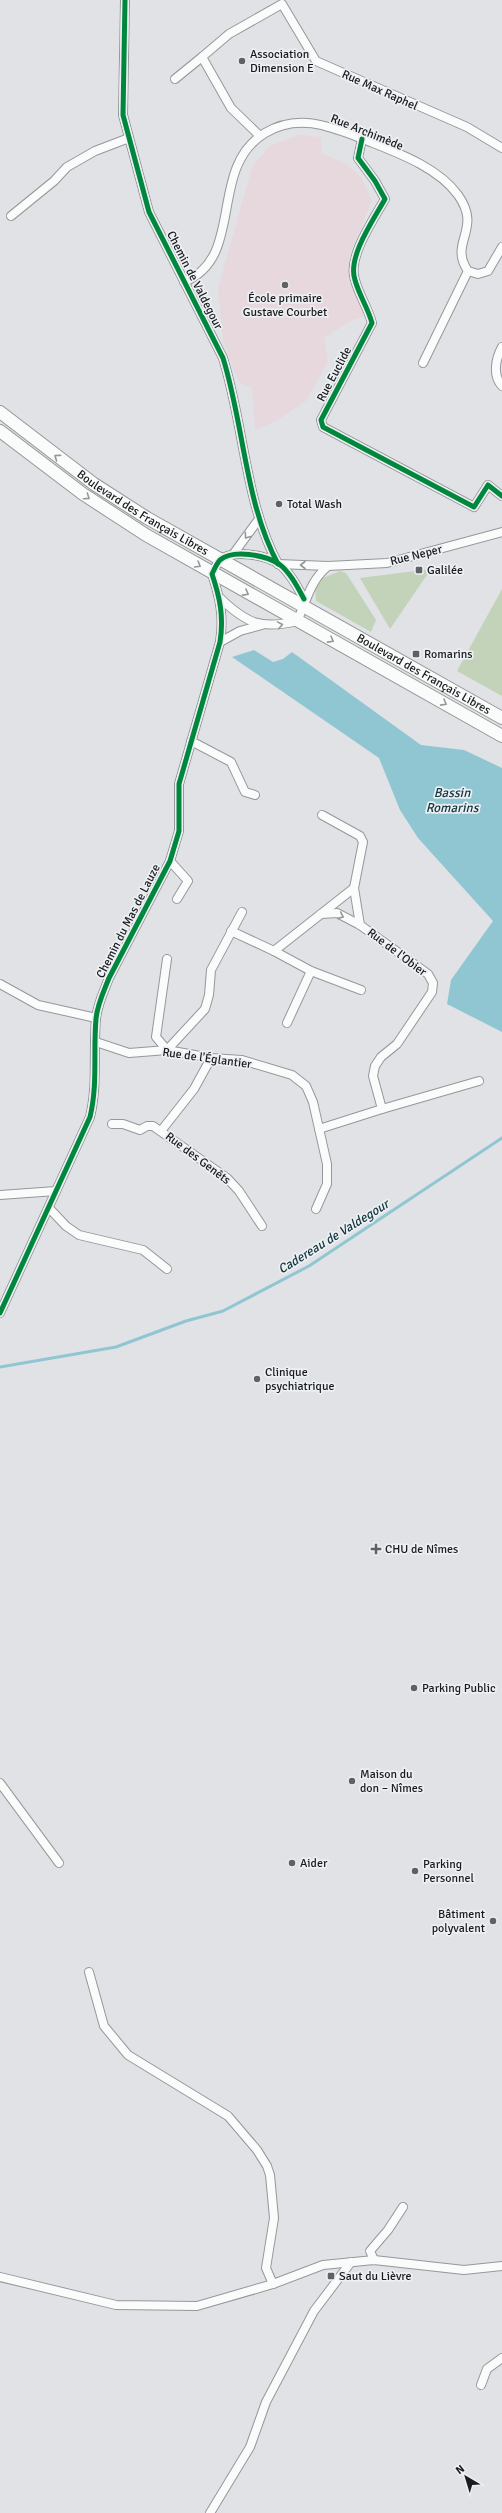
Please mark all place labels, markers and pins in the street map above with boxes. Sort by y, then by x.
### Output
place label: Association Dimension E [250,47,314,76]
marker: Association Dimension E [237,56,247,66]
marker: École primaire Gustave Courbet [280,280,290,290]
place label: École primaire Gustave Courbet [243,291,327,320]
place label: Total Wash [287,497,342,512]
marker: Total Wash [274,499,284,509]
place label: Galilée [427,563,463,578]
marker: Galilée [414,565,424,575]
place label: Romarins [424,647,473,662]
marker: Romarins [411,649,421,659]
place label: Clinique psychiatrique [265,1365,334,1394]
marker: Clinique psychiatrique [252,1374,262,1384]
place label: CHU de Nîmes [385,1542,458,1557]
marker: CHU de Nîmes [370,1543,382,1555]
place label: Parking Public [422,1681,496,1696]
marker: Parking Public [409,1683,419,1693]
place label: Maison du don – Nîmes [360,1767,423,1796]
marker: Maison du don – Nîmes [347,1776,357,1786]
place label: Aider [300,1856,328,1871]
place label: Parking Personnel [423,1857,474,1886]
marker: Aider [287,1858,297,1868]
marker: Parking Personnel [410,1866,420,1876]
place label: Bâtiment polyvalent [432,1907,485,1936]
marker: Bâtiment polyvalent [488,1916,498,1926]
place label: Saut du Lièvre [339,2269,412,2284]
marker: Saut du Lièvre [326,2271,336,2281]

